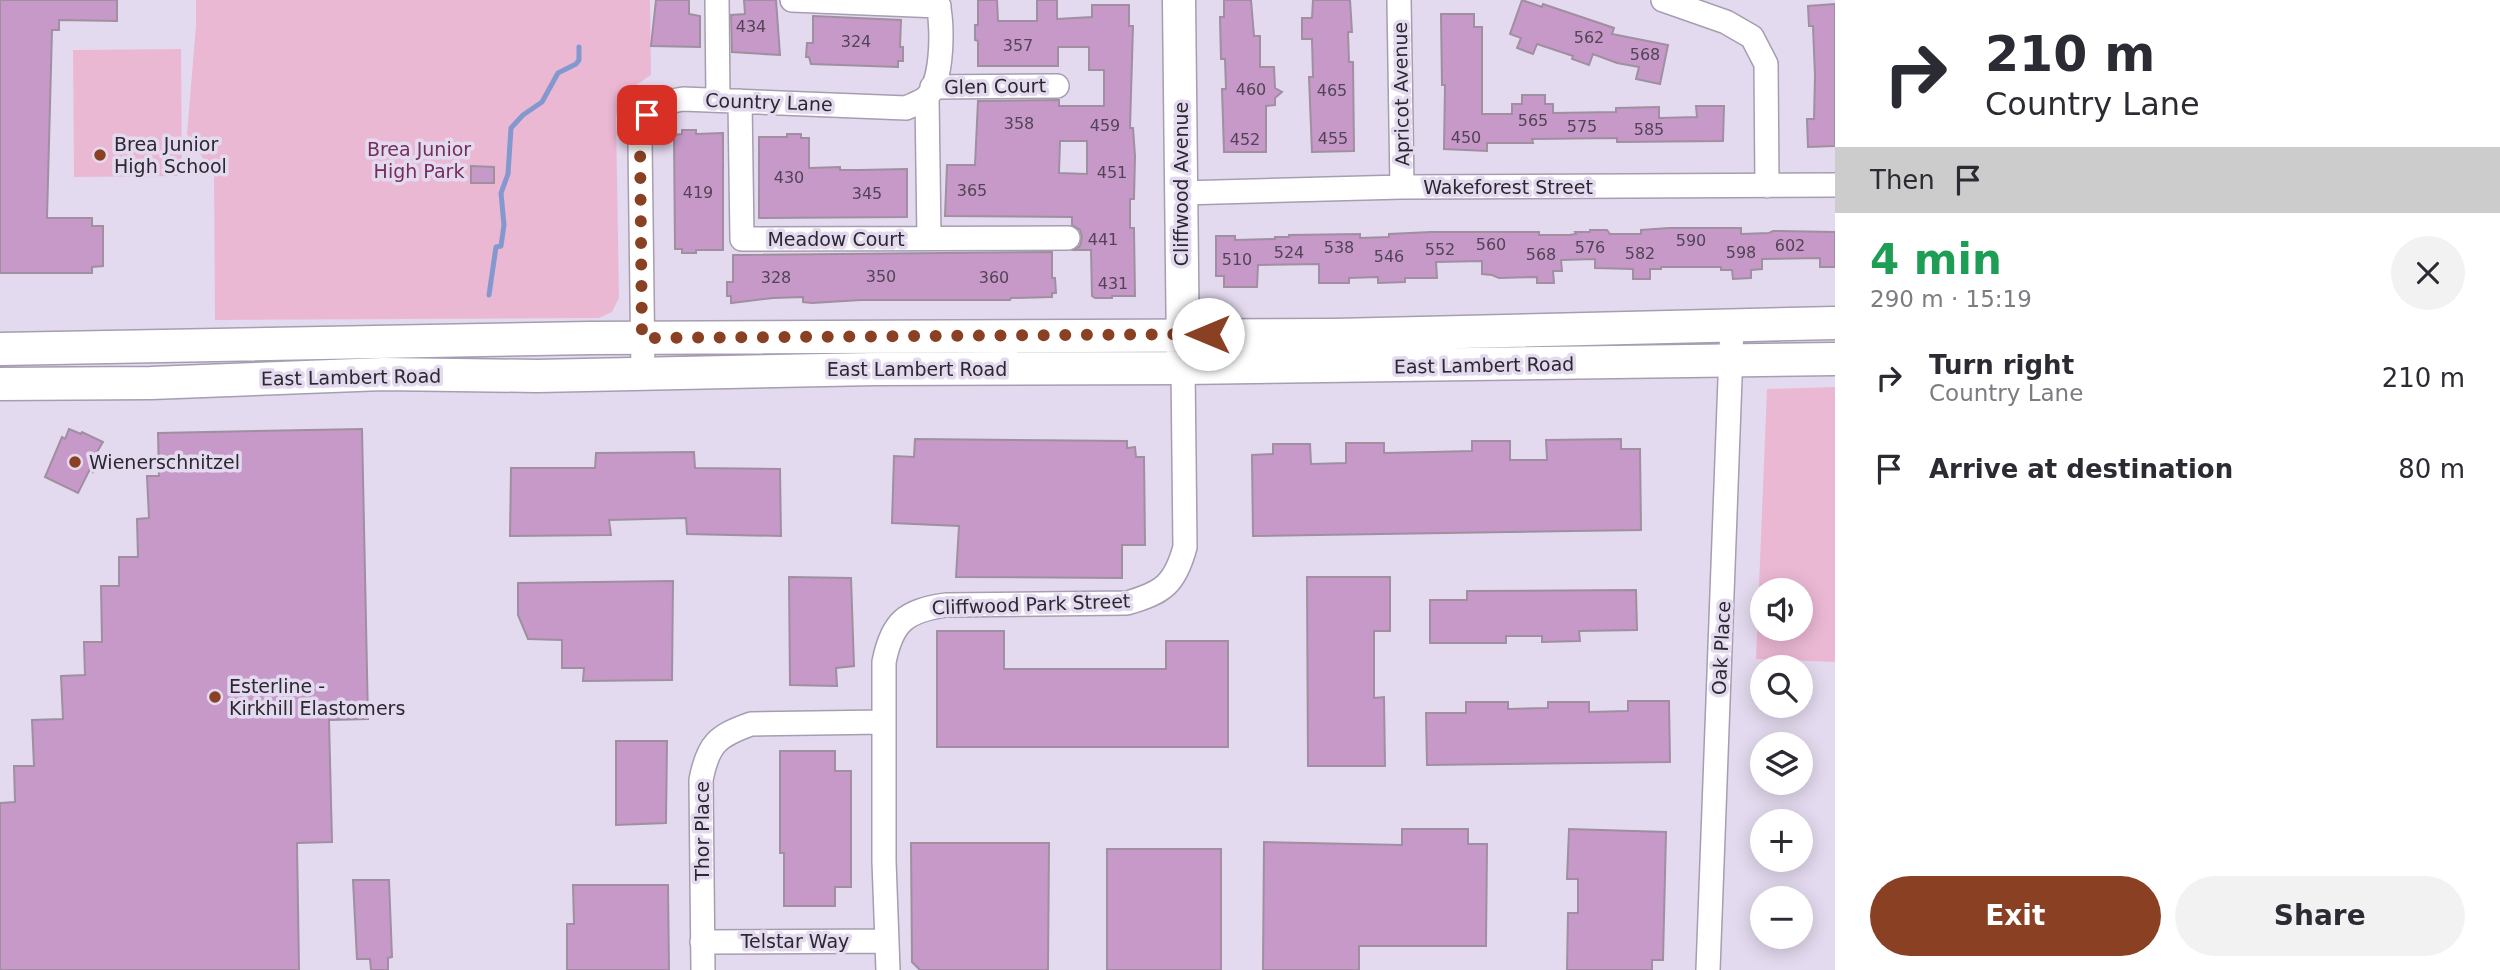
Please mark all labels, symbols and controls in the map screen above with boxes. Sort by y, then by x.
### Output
house number: 434 [736,17,766,36]
street label: Apricot Avenue [1389,22,1413,166]
text: 210 m [1985,26,2155,83]
house number: 562 [1574,28,1604,47]
icon: right [1870,28,1961,119]
house number: 324 [841,32,871,51]
house number: 357 [1003,36,1033,55]
house number: 568 [1630,45,1660,64]
street label: Glen Court [944,74,1046,98]
house number: 460 [1236,80,1266,99]
house number: 465 [1317,81,1347,100]
pin [617,85,677,145]
text: Country Lane [1985,85,2200,123]
street label: Country Lane [705,89,833,115]
icon: arrive [628,96,666,134]
street label: Cliffwood Avenue [1170,102,1192,266]
house number: 565 [1518,111,1548,130]
house number: 358 [1004,114,1034,133]
house number: 459 [1090,116,1120,135]
house number: 575 [1567,117,1597,136]
house number: 585 [1634,120,1664,139]
house number: 450 [1451,128,1481,147]
house number: 455 [1318,129,1348,148]
house number: 452 [1230,130,1260,149]
place label: Brea Junior High School [114,133,227,177]
park label: Brea Junior High Park [367,138,471,182]
marker: Brea Junior High School [92,147,108,163]
icon: arrive [1949,161,1987,199]
house number: 451 [1097,163,1127,182]
text: Then [1870,165,1935,195]
house number: 430 [774,168,804,187]
street label: Wakeforest Street [1423,176,1593,198]
house number: 365 [957,181,987,200]
house number: 419 [683,183,713,202]
house number: 345 [852,184,882,203]
street label: Meadow Court [767,228,905,250]
house number: 441 [1088,230,1118,249]
house number: 590 [1676,231,1706,250]
house number: 560 [1476,235,1506,254]
text: 4 min [1870,235,2002,284]
house number: 602 [1775,236,1805,255]
button: close [2391,236,2465,310]
house number: 538 [1324,238,1354,257]
house number: 576 [1575,238,1605,257]
house number: 552 [1425,240,1455,259]
house number: 524 [1274,243,1304,262]
house number: 598 [1726,243,1756,262]
house number: 582 [1625,244,1655,263]
house number: 568 [1526,245,1556,264]
house number: 546 [1374,247,1404,266]
house number: 510 [1222,250,1252,269]
house number: 350 [866,267,896,286]
house number: 328 [761,268,791,287]
house number: 360 [979,268,1009,287]
house number: 431 [1098,274,1128,293]
text: 290 m · 15:19 [1870,286,2032,312]
position arrow [1171,297,1245,371]
text: Turn right [1929,350,2074,380]
street label: East Lambert Road [1394,352,1574,378]
street label: East Lambert Road [827,358,1007,380]
icon: right [1870,359,1908,397]
text: 210 m [2382,363,2465,393]
street label: East Lambert Road [261,364,441,390]
text: Country Lane [1929,380,2083,406]
icon: arrive [1870,450,1908,488]
place label: Wienerschnitzel [89,451,240,473]
marker: Wienerschnitzel [67,454,83,470]
text: Arrive at destination [1929,454,2233,484]
text: 80 m [2398,454,2465,484]
map controls [1750,578,1813,949]
button: sound [1750,578,1813,641]
street label: Cliffwood Park Street [931,590,1131,618]
street label: Oak Place [1708,600,1734,696]
button: search [1750,655,1813,718]
place label: Esterline - Kirkhill Elastomers [229,675,405,719]
marker: Esterline - Kirkhill Elastomers [207,689,223,705]
button: layers [1750,732,1813,795]
street label: Thor Place [691,781,713,882]
button: + [1750,809,1813,872]
button: Exit [1870,876,2161,956]
button: Share [2175,876,2465,956]
button: − [1750,886,1813,949]
street label: Telstar Way [740,930,849,952]

